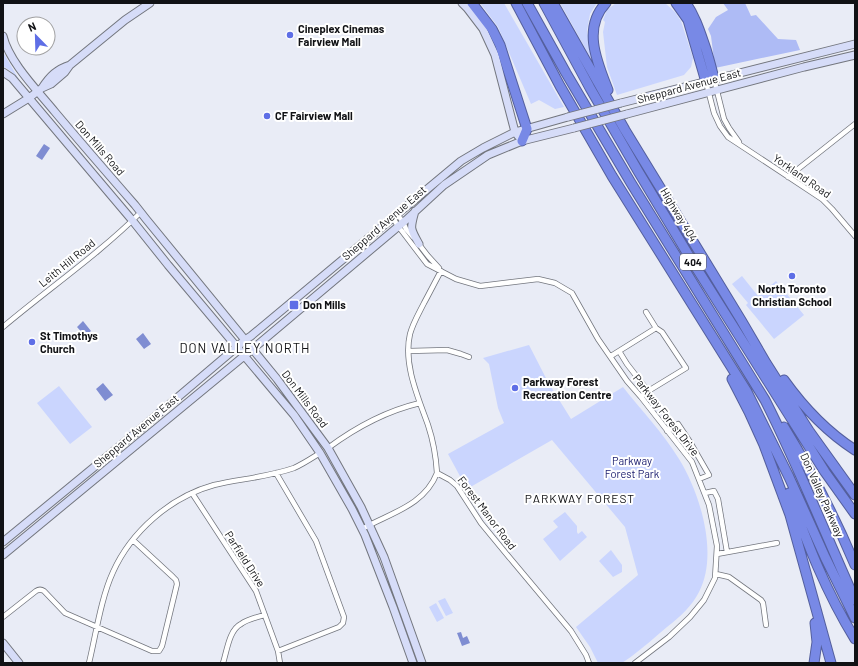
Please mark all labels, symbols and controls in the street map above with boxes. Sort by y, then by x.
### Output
north arrow [16,16,56,56]
text: N [26,19,38,34]
place label: Cineplex Cinemas Fairview Mall [298,22,385,48]
marker: Cineplex Cinemas Fairview Mall [285,30,295,40]
street label: Sheppard Avenue East [636,65,742,106]
place label: CF Fairview Mall [275,109,353,122]
marker: CF Fairview Mall [262,111,272,121]
street label: Don Mills Road [73,118,128,178]
street label: Yorkland Road [771,151,834,200]
street label: Sheppard Avenue East [339,183,428,263]
street label: Highway 404 [658,185,701,244]
street label: Leith Hill Road [36,236,97,289]
road number: 404 [680,254,706,270]
marker: North Toronto Christian School [787,271,797,281]
place label: North Toronto Christian School [752,282,832,308]
place label: Don Mills [303,298,346,311]
marker: Don Mills [288,299,300,311]
place label: St Timothys Church [40,329,98,355]
marker: St Timothys Church [27,337,37,347]
district label: DON VALLEY NORTH [179,340,311,356]
street label: Don Mills Road [280,367,331,430]
street label: Parkway Forest Drive [631,371,702,458]
place label: Parkway Forest Recreation Centre [523,375,612,401]
marker: Parkway Forest Recreation Centre [510,383,520,393]
street label: Sheppard Avenue East [91,391,181,470]
street label: Don Valley Parkway [798,451,847,539]
park label: Parkway Forest Park [605,454,660,480]
street label: Forest Manor Road [455,473,519,552]
district label: PARKWAY FOREST [525,491,635,505]
street label: Parfield Drive [223,528,268,589]

